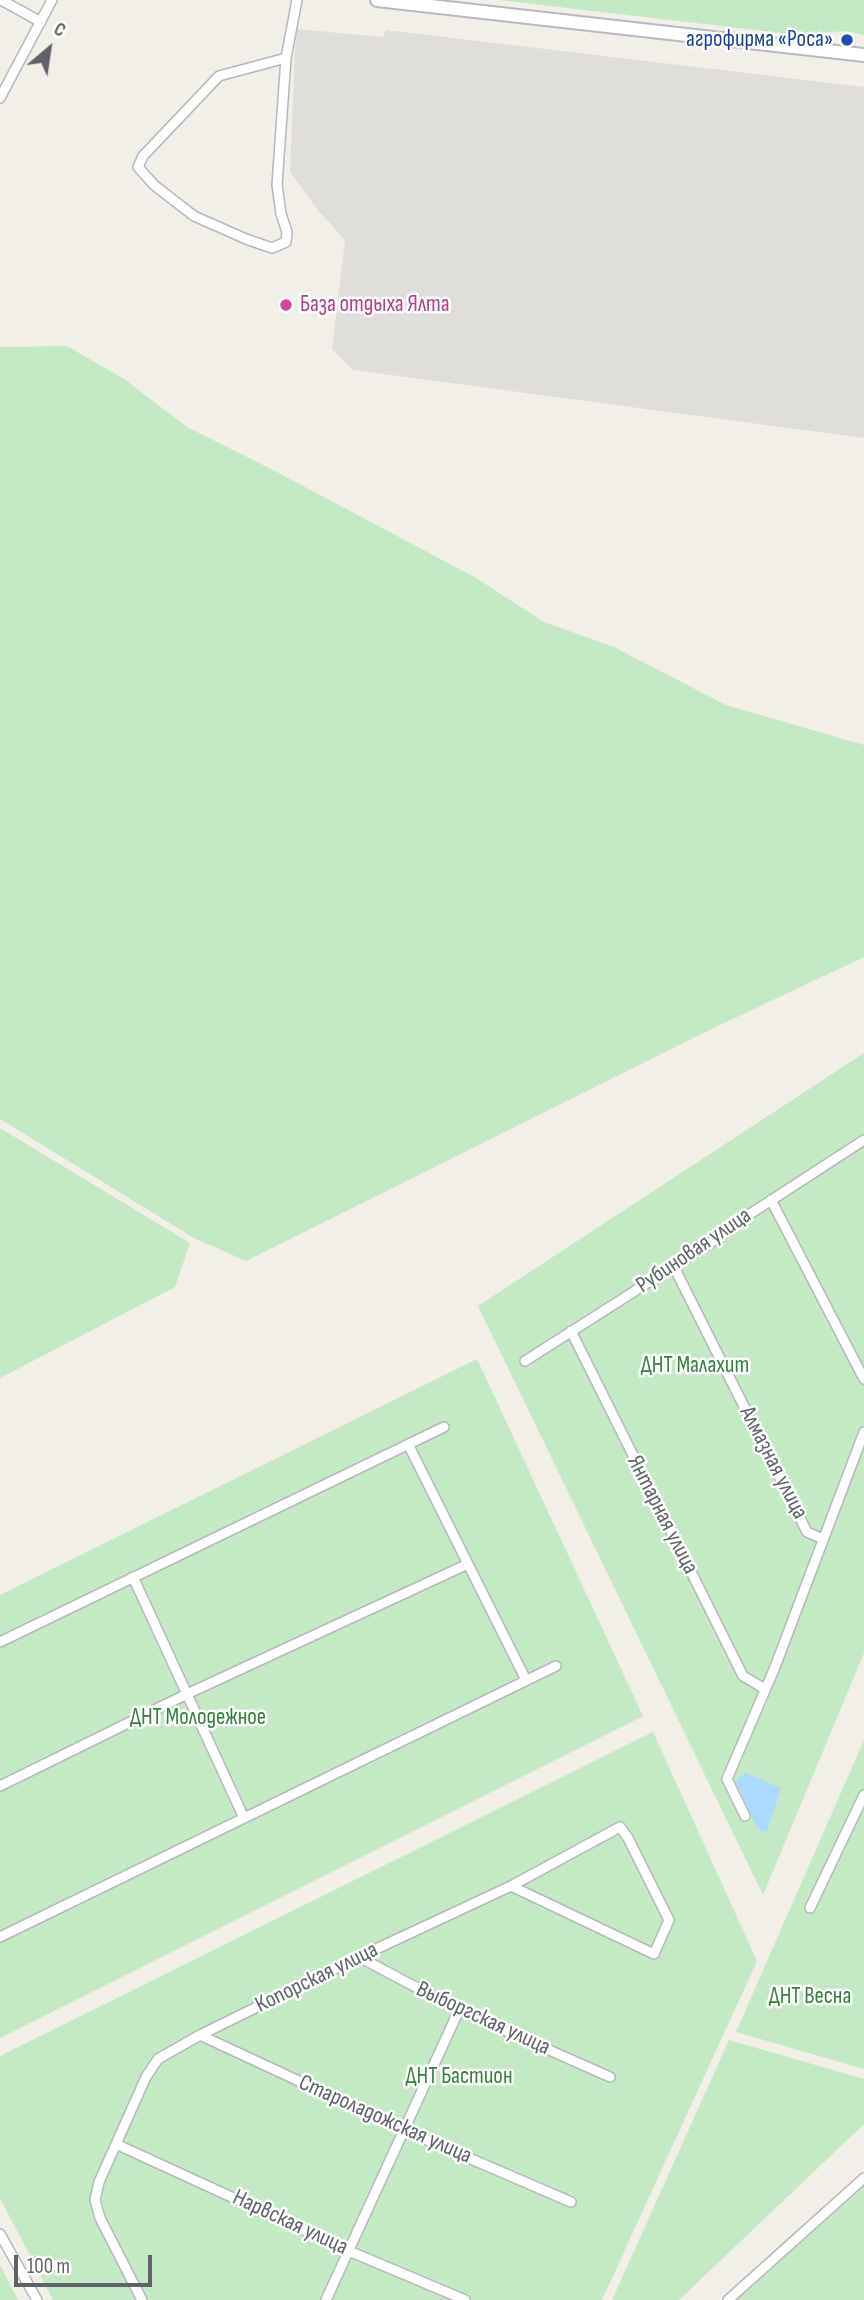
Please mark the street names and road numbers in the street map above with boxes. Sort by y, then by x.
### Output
street label: Рубиновая улица [631,1202,757,1300]
street label: Алмазная улица [733,1402,813,1524]
street label: Янтарная улица [620,1451,704,1579]
street label: Копорская улица [251,1936,383,2020]
street label: Выборгская улица [412,1976,554,2062]
street label: Староладожская улица [294,2069,476,2171]
street label: Нарвская улица [228,2184,352,2262]

